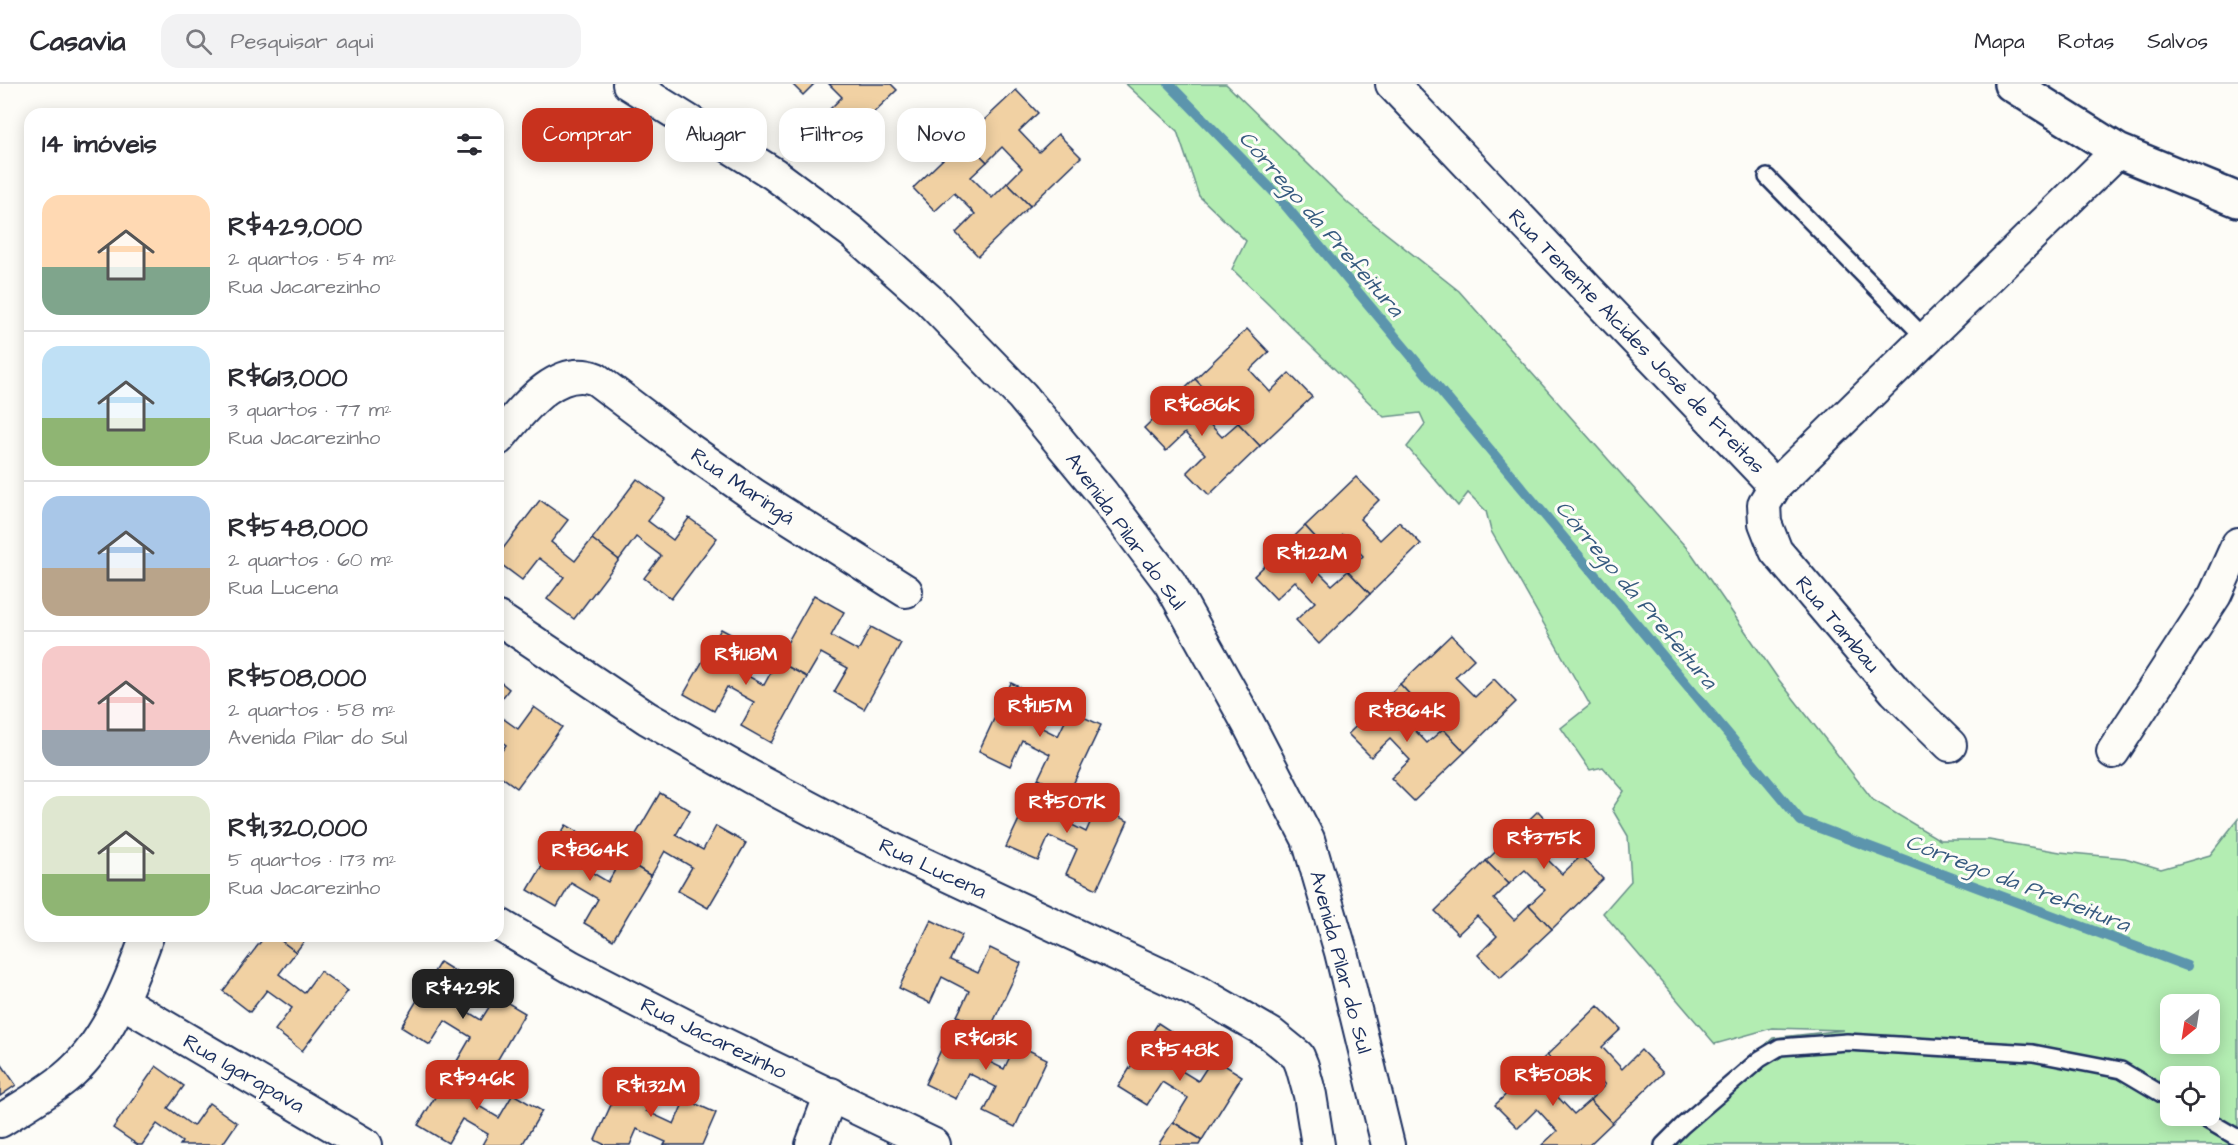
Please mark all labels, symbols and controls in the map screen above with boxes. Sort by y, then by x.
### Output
search box [161,14,581,68]
text: Casavia [30,22,125,61]
icon: search [182,25,215,58]
text: Pesquisar aqui [230,26,373,57]
text: Mapa [1974,27,2025,56]
text: Rotas [2058,27,2114,56]
text: Salvos [2147,27,2208,56]
chip: Comprar [522,108,653,162]
chip: Alugar [665,108,767,162]
chip: Filtros [779,108,885,162]
chip: Novo [897,108,986,162]
water label: Córrego da Prefeitura [1230,124,1412,326]
text: 14 imóveis [42,126,157,162]
icon: filters [453,128,486,161]
street label: Rua Tenente Alcides José de Freitas [1502,202,1772,480]
text: R$429,000 [228,209,362,245]
icon: home [90,219,162,291]
text: 2 quartos · 54 m² [228,245,396,273]
text: Rua Jacarezinho [228,273,380,301]
text: R$613,000 [228,360,348,396]
icon: home [90,370,162,442]
pin: R$686K [1153,386,1251,437]
text: R$686K [1164,391,1240,419]
text: 3 quartos · 77 m² [228,396,392,424]
text: Rua Jacarezinho [228,424,380,452]
street label: Rua Maringá [684,441,801,534]
street label: Avenida Pilar do Sul [1059,447,1193,616]
water label: Córrego da Prefeitura [1547,494,1725,698]
text: R$548,000 [228,510,368,546]
icon: home [90,520,162,592]
pin: R$1.22M [1257,534,1367,585]
text: R$1.22M [1277,539,1347,567]
text: 2 quartos · 60 m² [228,546,394,574]
street label: Rua Tambau [1789,570,1887,679]
text: Rua Lucena [228,574,338,602]
pin: R$1.18M [691,635,801,686]
text: R$1.18M [715,640,777,668]
text: R$508,000 [228,660,367,696]
icon: home [90,670,162,742]
pin: R$1.15M [985,687,1095,738]
text: R$1.15M [1008,692,1072,720]
pin: R$864K [1358,692,1456,743]
text: 2 quartos · 58 m² [228,696,396,724]
text: R$864K [1369,697,1445,725]
text: Avenida Pilar do Sul [228,724,407,752]
pin: R$507K [1018,783,1116,834]
text: R$507K [1029,788,1105,816]
text: R$1,320,000 [228,810,367,846]
pin: R$375K [1495,819,1593,870]
icon: home [90,820,162,892]
text: R$375K [1507,824,1581,852]
water label: Córrego da Prefeitura [1901,826,2136,942]
pin: R$864K [541,831,639,882]
street label: Rua Lucena [874,831,992,906]
text: R$864K [552,836,628,864]
text: 5 quartos · 173 m² [228,846,396,874]
street label: Avenida Pilar do Sul [1302,867,1379,1057]
text: Rua Jacarezinho [228,874,380,902]
pin: R$429K [414,969,512,1020]
text: R$429K [426,974,500,1002]
street label: Rua Jacarezinho [636,990,792,1087]
north arrow [2160,994,2220,1054]
map controls [2160,994,2220,1126]
pin: R$613K [937,1020,1035,1071]
text: R$613K [955,1025,1017,1053]
street label: Rua Igarapava [177,1027,310,1122]
pin: R$548K [1131,1031,1229,1082]
text: R$548K [1141,1036,1219,1064]
pin: R$508K [1504,1056,1602,1107]
pin: R$946K [428,1060,526,1111]
text: R$508K [1514,1061,1592,1089]
text: R$946K [439,1065,515,1093]
button: locate [2160,1066,2220,1126]
pin: R$1.32M [596,1067,706,1118]
text: R$1.32M [617,1072,685,1100]

